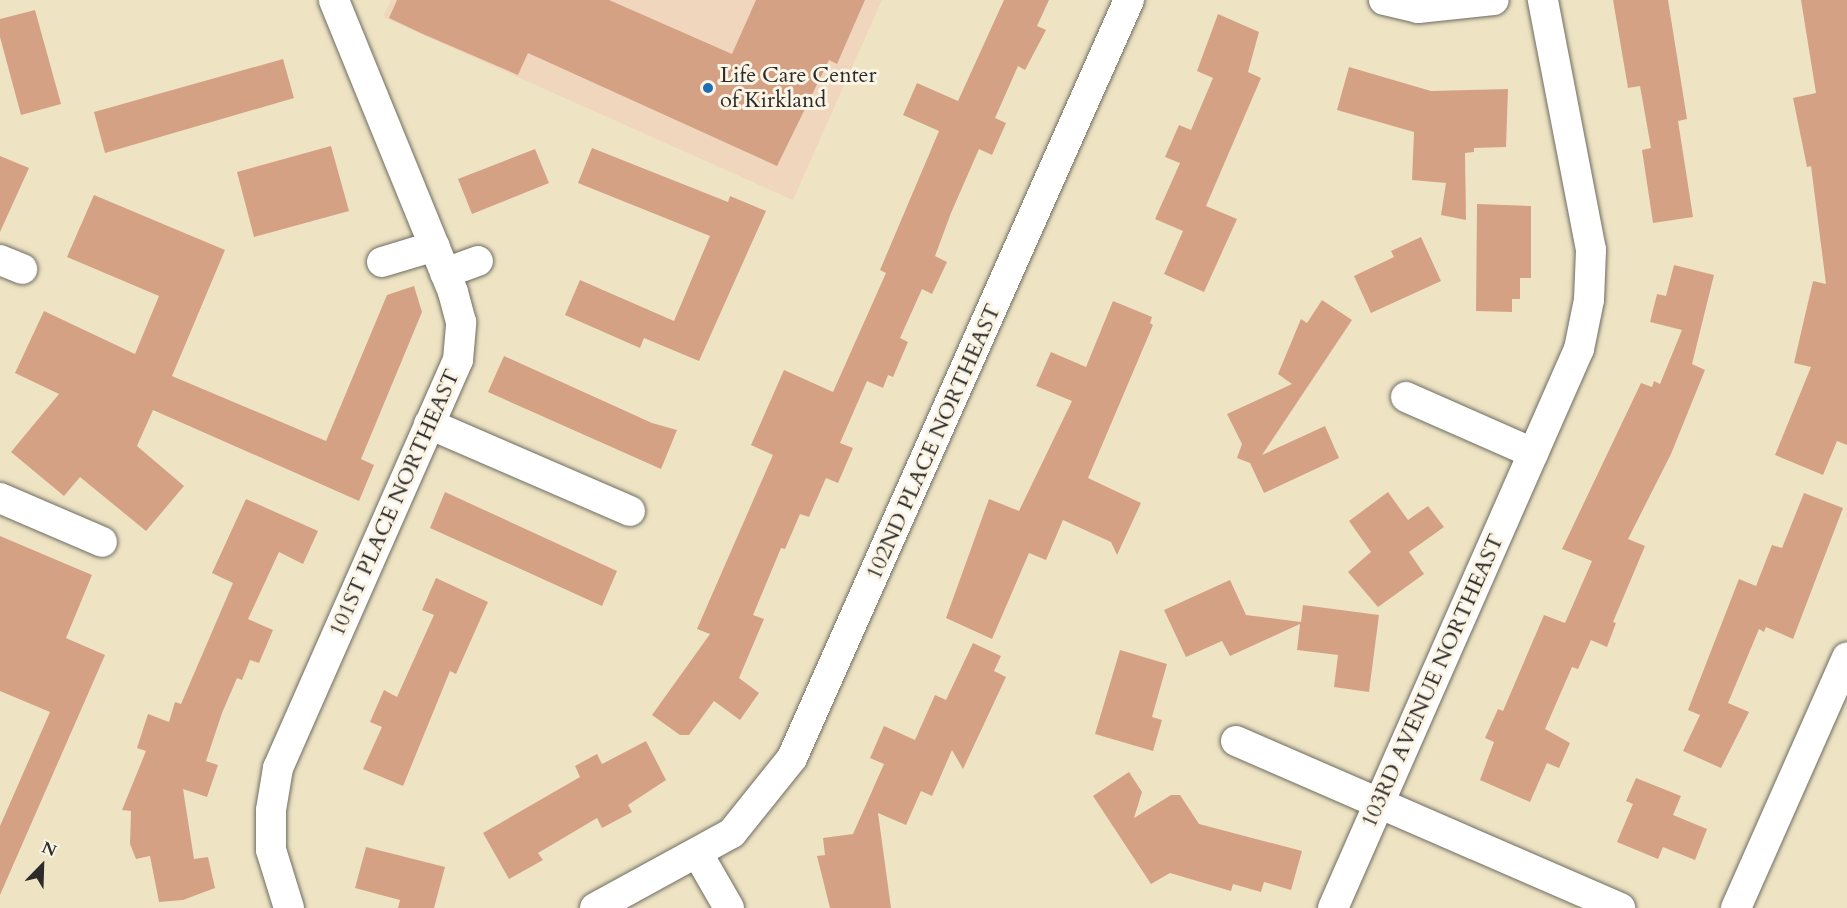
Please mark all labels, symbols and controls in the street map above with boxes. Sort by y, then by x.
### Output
place label: Life Care Center of Kirkland [720,62,877,113]
marker: Life Care Center of Kirkland [701,81,715,95]
street label: 102ND PLACE NORTHEAST [861,300,1007,584]
street label: 101ST PLACE NORTHEAST [324,366,466,640]
street label: 103RD AVENUE NORTHEAST [1356,530,1510,832]
north arrow [12,836,72,896]
text: N [38,837,60,862]

